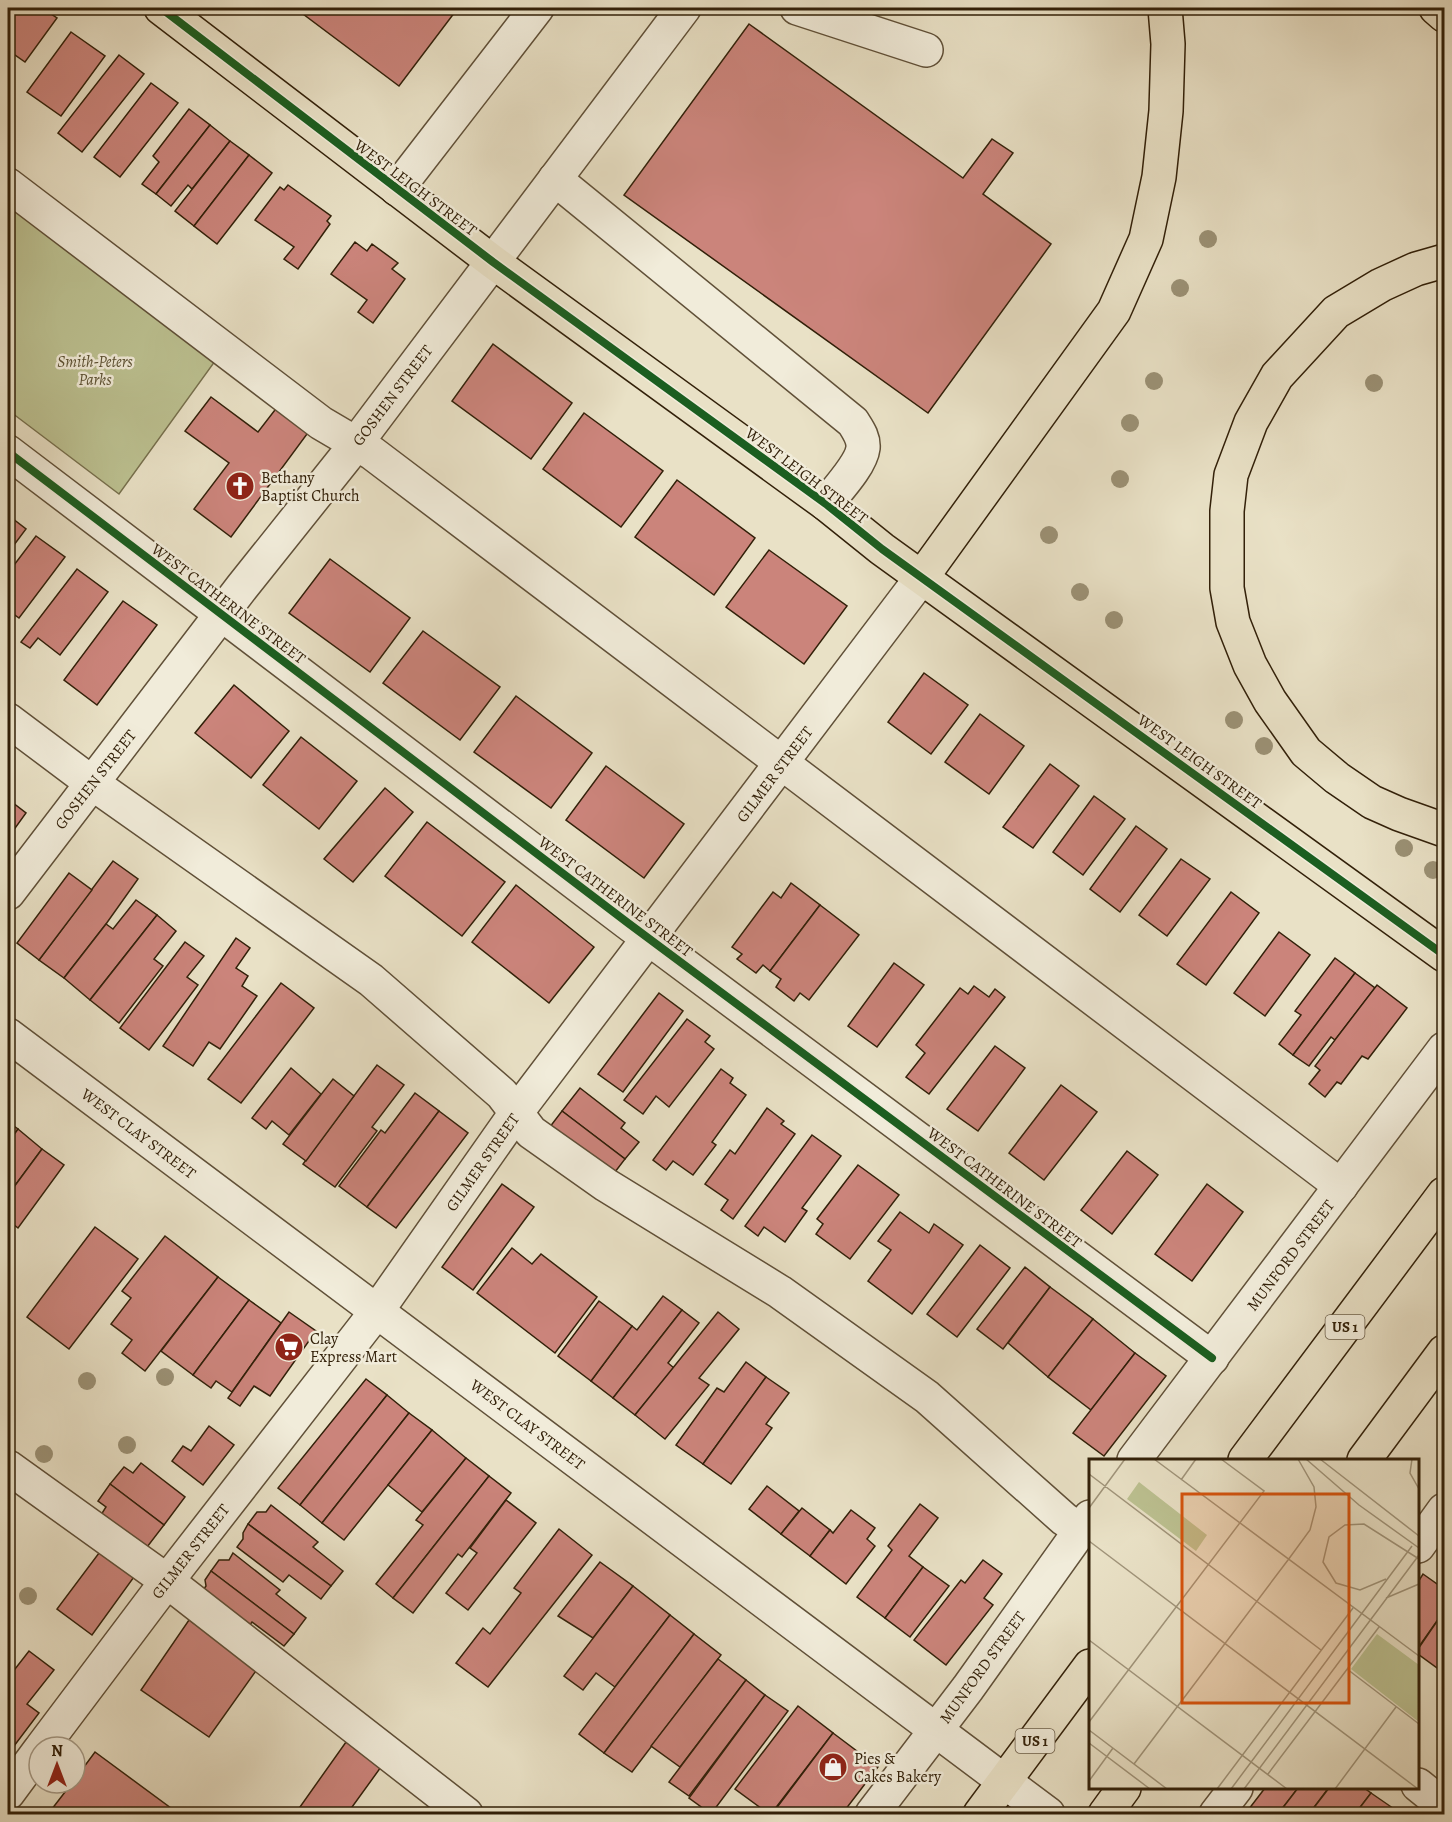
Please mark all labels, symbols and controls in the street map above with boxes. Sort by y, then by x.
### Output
street label: WEST LEIGH STREET [349,134,481,241]
street label: GOSHEN STREET [348,340,438,451]
park label: Smith-Peters Parks [57,351,133,391]
street label: WEST LEIGH STREET [740,422,872,529]
place label: Bethany Baptist Church [261,467,360,507]
church icon: Bethany Baptist Church [224,470,256,502]
street label: WEST CATHERINE STREET [146,538,310,669]
street label: WEST LEIGH STREET [1132,709,1266,814]
street label: GILMER STREET [731,722,818,827]
street label: GOSHEN STREET [50,725,142,834]
street label: WEST CATHERINE STREET [533,831,697,962]
street label: WEST CLAY STREET [76,1083,200,1184]
street label: GILMER STREET [441,1109,525,1216]
street label: WEST CATHERINE STREET [922,1122,1086,1253]
street label: MUNFORD STREET [1242,1195,1340,1316]
road number: US 1 [1326,1315,1364,1339]
place label: Clay Express Mart [310,1328,397,1368]
supermarket icon: Clay Express Mart [273,1331,305,1363]
street label: WEST CLAY STREET [465,1374,589,1475]
inset map [1089,1459,1419,1789]
street label: GILMER STREET [147,1499,235,1604]
street label: MUNFORD STREET [935,1607,1031,1728]
road number: US 1 [1016,1729,1054,1753]
north arrow [27,1735,87,1795]
text: N [51,1740,63,1762]
place label: Pies & Cakes Bakery [854,1748,942,1788]
shop icon: Pies & Cakes Bakery [817,1751,849,1783]

